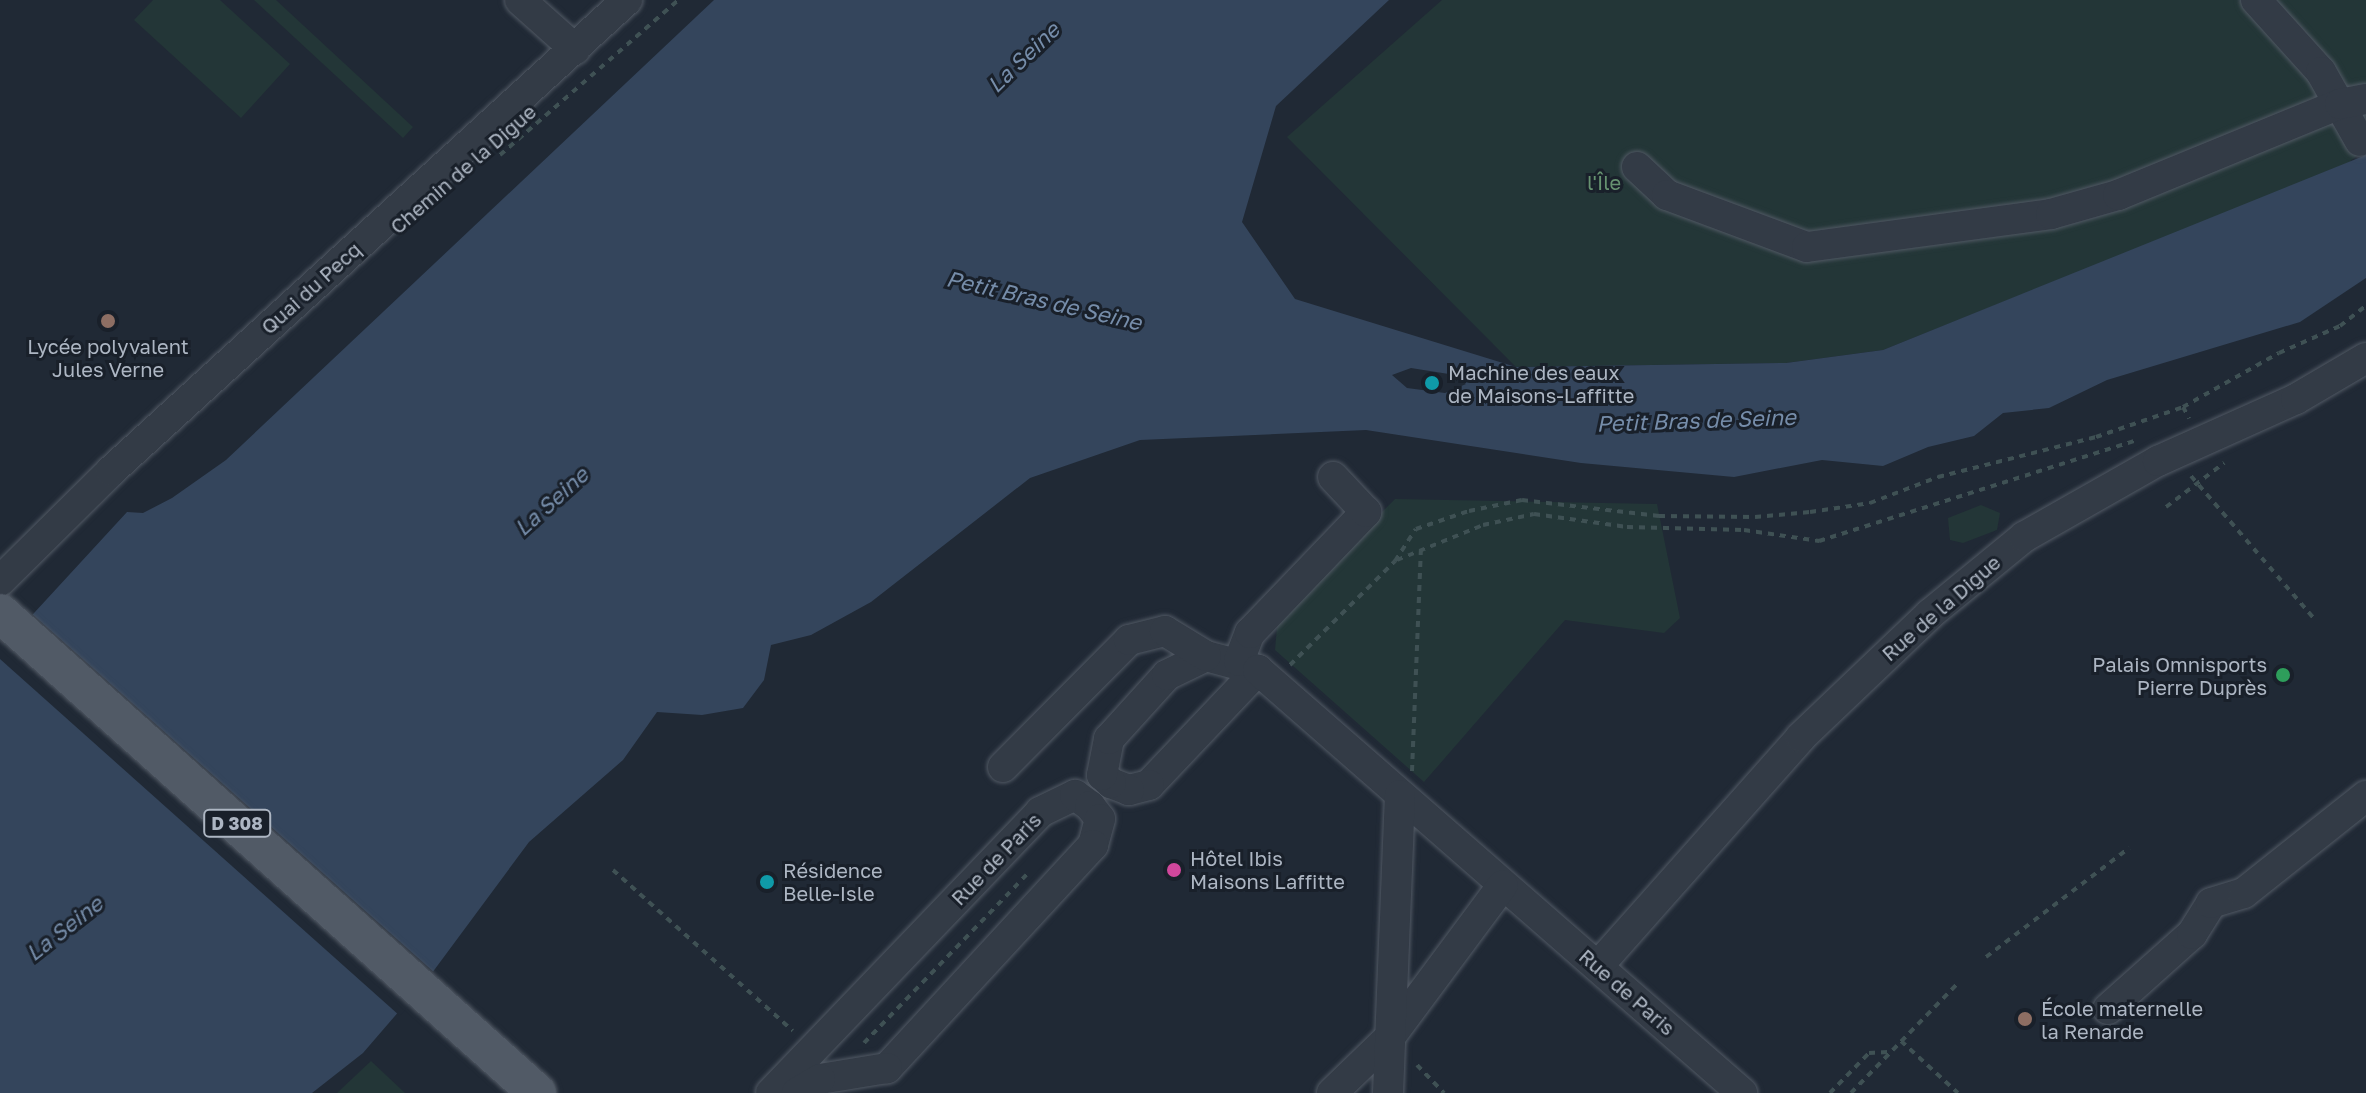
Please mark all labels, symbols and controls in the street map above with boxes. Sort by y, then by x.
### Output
water label: La Seine [982,16,1064,98]
street label: Chemin de la Digue [385,99,541,239]
park label: l'Île [1587,170,1621,194]
street label: Quai du Pecq [256,237,366,339]
water label: Petit Bras de Seine [944,265,1144,335]
marker: Lycée polyvalent Jules Verne [99,312,117,330]
place label: Lycée polyvalent Jules Verne [27,334,189,381]
place label: Machine des eaux de Maisons-Laffitte [1448,360,1634,407]
marker: Machine des eaux de Maisons-Laffitte [1423,374,1441,392]
water label: Petit Bras de Seine [1596,403,1796,437]
water label: La Seine [509,461,593,541]
street label: Rue de la Digue [1877,550,2005,666]
place label: Palais Omnisports Pierre Duprès [2092,652,2267,699]
marker: Palais Omnisports Pierre Duprès [2274,666,2292,684]
street label: Rue de Paris [946,808,1046,910]
road number: D 308 [203,809,271,837]
place label: Hôtel Ibis Maisons Laffitte [1190,846,1345,893]
place label: Résidence Belle-Isle [783,858,883,905]
marker: Hôtel Ibis Maisons Laffitte [1165,861,1183,879]
marker: Résidence Belle-Isle [758,873,776,891]
water label: La Seine [21,890,107,966]
street label: Rue de Paris [1574,944,1680,1040]
place label: École maternelle la Renarde [2041,996,2203,1043]
marker: École maternelle la Renarde [2016,1010,2034,1028]

